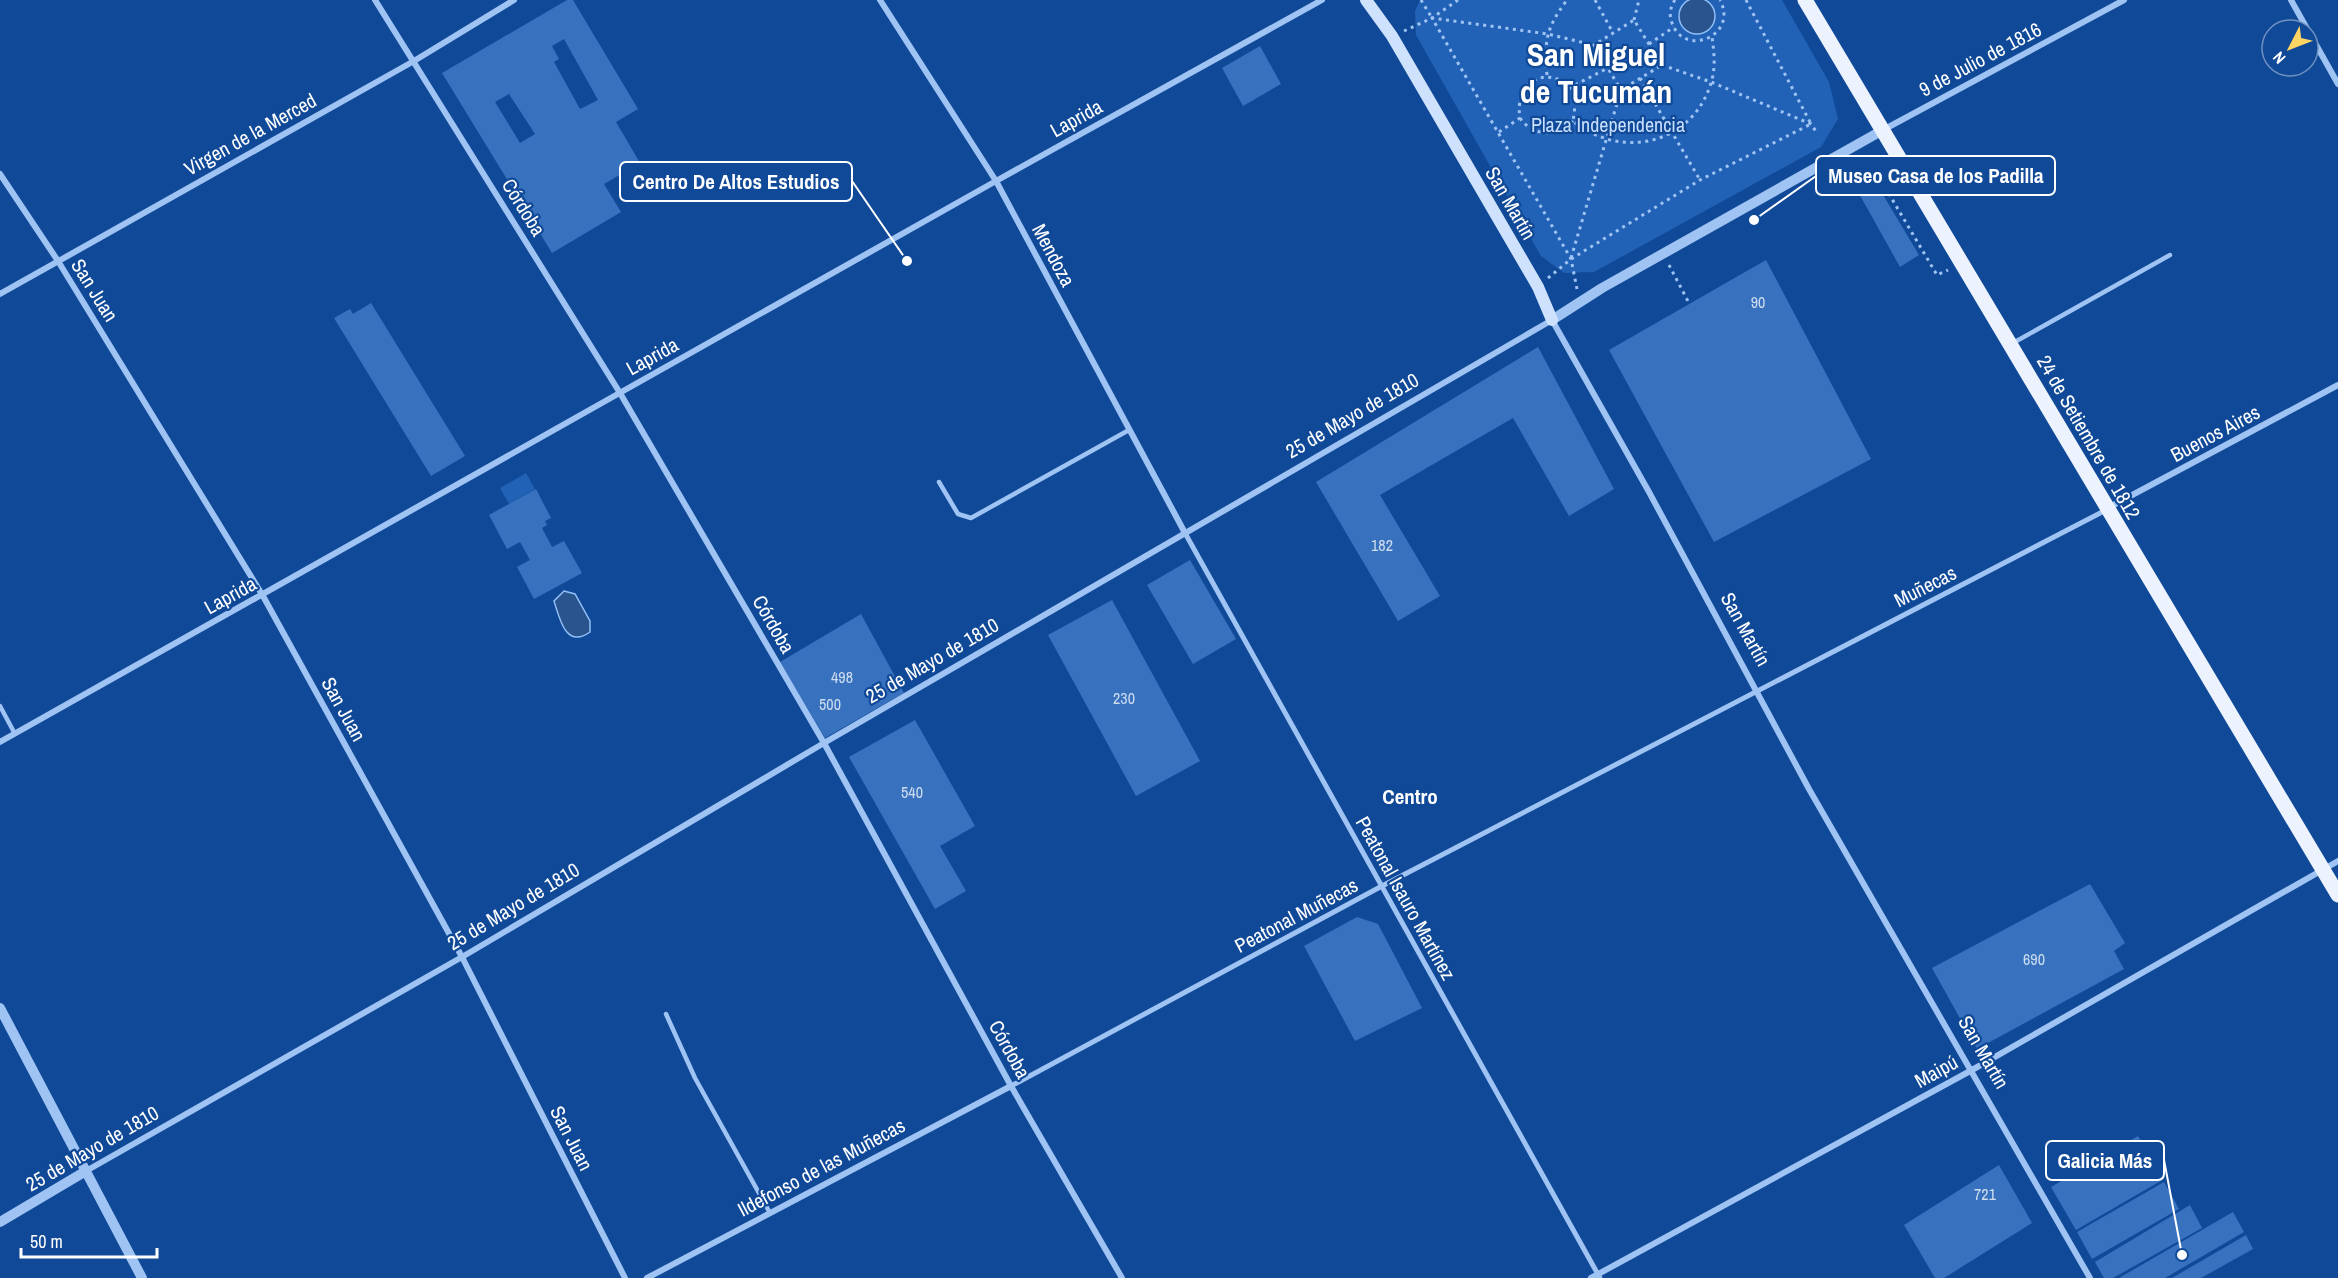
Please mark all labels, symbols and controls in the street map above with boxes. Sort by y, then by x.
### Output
street label: 9 de Julio de 1816 [1914,15,2046,103]
north arrow [2260,18,2320,78]
district label: San Miguel de Tucumán [1520,33,1672,113]
text: N [2268,47,2290,69]
street label: Virgen de la Merced [179,86,321,182]
street label: Laprida [1045,93,1107,143]
park label: Plaza Independencia [1531,111,1685,138]
callout: Museo Casa de los Padilla [1816,156,2055,195]
text: Museo Casa de los Padilla [1828,161,2044,190]
callout: Centro De Altos Estudios [620,162,852,201]
street label: San Martín [1479,162,1543,244]
text: Centro De Altos Estudios [633,167,840,196]
street label: Córdoba [496,173,552,241]
street label: Mendoza [1026,219,1082,291]
street label: San Juan [65,253,125,327]
house number: 90 [1751,291,1765,313]
street label: Laprida [621,331,683,381]
street label: 24 de Setiembre de 1812 [2031,350,2147,524]
street label: 25 de Mayo de 1810 [1280,366,1424,464]
street label: Buenos Aires [2166,398,2264,468]
house number: 182 [1371,534,1393,556]
street label: Muñecas [1889,559,1961,613]
street label: Laprida [199,570,261,620]
street label: San Martín [1715,587,1777,671]
street label: Córdoba [747,590,801,658]
street label: 25 de Mayo de 1810 [860,611,1004,709]
house number: 498 [831,666,853,688]
street label: San Juan [315,672,373,746]
house number: 230 [1113,687,1135,709]
house number: 500 [819,693,841,715]
house number: 540 [901,781,923,803]
district label: Centro [1382,782,1438,811]
street label: Peatonal Isauro Martínez [1350,811,1462,985]
street label: 25 de Mayo de 1810 [442,856,584,956]
street label: Peatonal Muñecas [1230,871,1362,959]
house number: 690 [2023,948,2045,970]
street label: San Martín [1952,1011,2016,1093]
street label: Córdoba [983,1015,1037,1083]
street label: Maipú [1910,1048,1962,1094]
street label: 25 de Mayo de 1810 [20,1099,164,1197]
street label: San Juan [544,1101,600,1175]
street label: Ildefonso de las Muñecas [733,1111,909,1223]
callout: Galicia Más [2046,1141,2164,1180]
text: Galicia Más [2058,1146,2152,1175]
house number: 721 [1974,1183,1997,1205]
scale bar [21,1221,158,1259]
text: 50 m [30,1229,63,1254]

